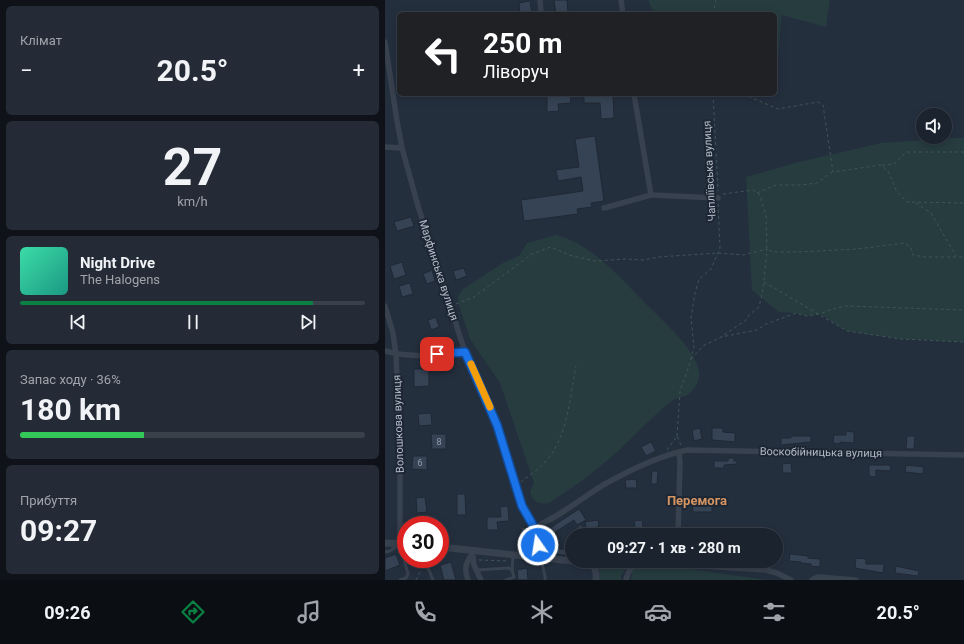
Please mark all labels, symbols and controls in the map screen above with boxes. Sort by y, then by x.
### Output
text: 250 m [483,27,562,60]
icon: left [417,28,469,80]
text: Клімат [20,33,62,48]
text: 20.5° [157,53,229,88]
text: − [20,58,33,83]
text: + [353,58,365,83]
text: Ліворуч [483,61,549,82]
map controls [916,108,952,144]
button: sound [916,108,952,144]
street label: Чапліївська вулиця [700,120,719,222]
text: 27 [163,137,222,198]
text: km/h [177,194,208,209]
street label: Марфинська вулиця [416,218,461,322]
text: Night Drive [80,254,155,272]
text: The Halogens [80,272,160,287]
icon: previous [67,311,89,333]
icon: pause [182,311,204,333]
icon: next [297,311,319,333]
pin [420,337,454,371]
icon: arrive [426,343,448,365]
text: Запас ходу · 36% [20,372,121,387]
street label: Волошкова вулиця [390,375,407,473]
text: 180 km [20,392,121,427]
house number: 8 [436,437,442,447]
street label: Воскобійницька вулиця [760,445,882,460]
house number: 6 [417,458,423,468]
text: Прибуття [20,493,77,508]
district label: Перемога [667,493,727,508]
text: 09:27 [20,513,97,548]
speed limit sign: 30 [397,516,449,568]
position arrow [517,524,559,566]
text: 09:27 · 1 хв · 280 m [607,539,741,557]
icon: directions [179,598,207,626]
icon: music [295,598,323,626]
icon: phone [411,598,439,626]
icon: climate [528,598,556,626]
icon: car [644,598,672,626]
icon: filters [760,598,788,626]
text: 09:26 [44,602,91,623]
text: 20.5° [877,602,920,623]

